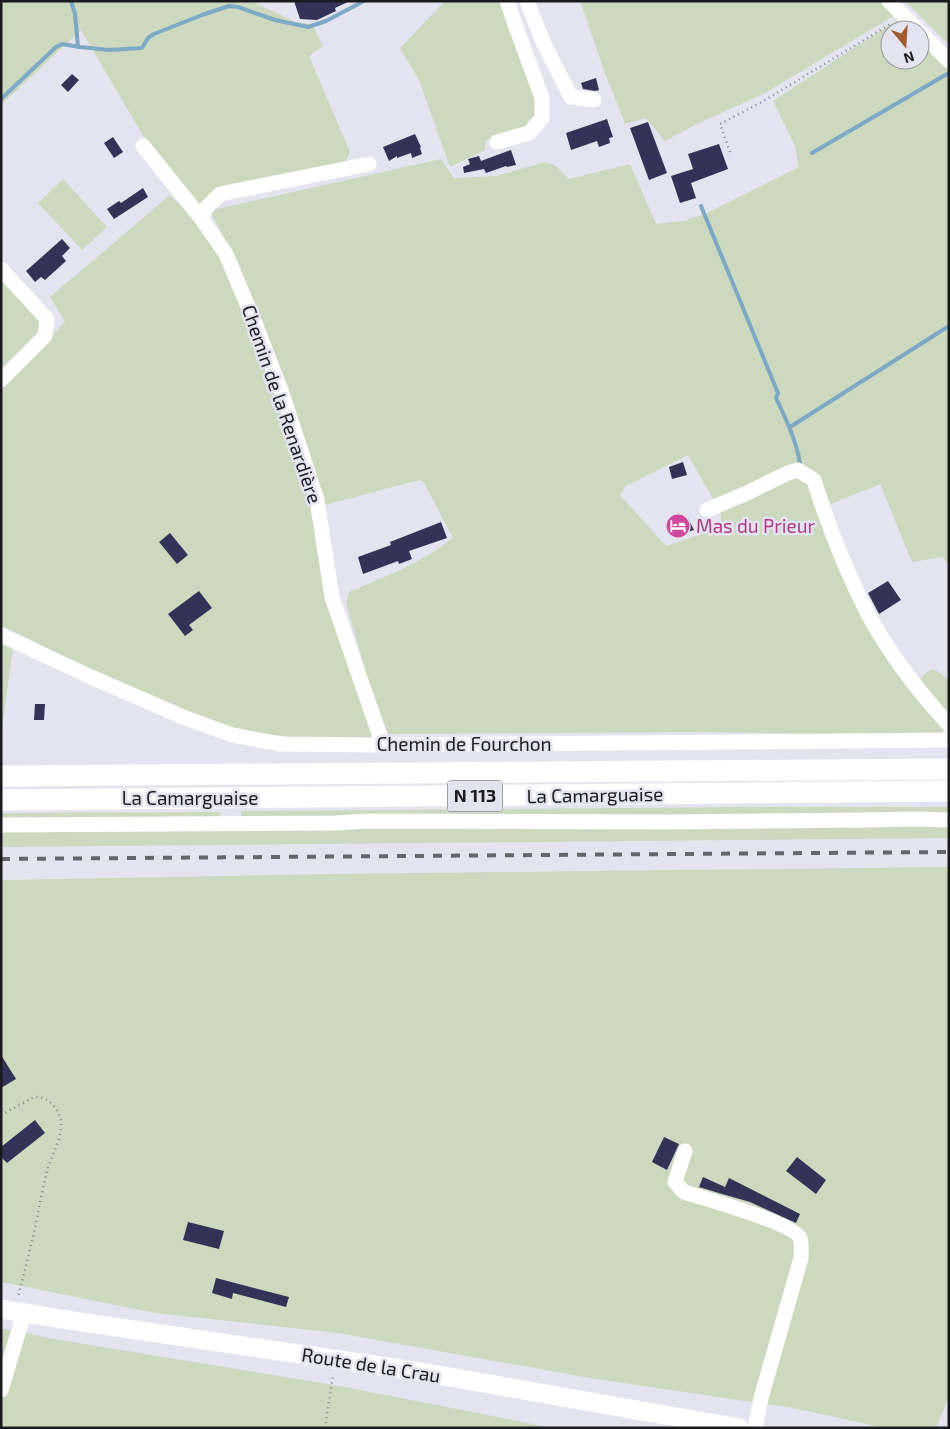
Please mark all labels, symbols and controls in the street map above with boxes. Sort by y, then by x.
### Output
north arrow [880,20,930,70]
text: N [902,48,917,67]
street label: Chemin de la Renardière [238,302,327,506]
hotel icon: Mas du Prieur [665,513,691,539]
place label: Mas du Prieur [696,514,816,537]
street label: Chemin de Fourchon [376,732,552,755]
road number: N 113 [448,780,502,811]
street label: La Camarguaise [526,782,664,807]
street label: La Camarguaise [122,786,258,809]
street label: Route de la Crau [300,1342,442,1387]

